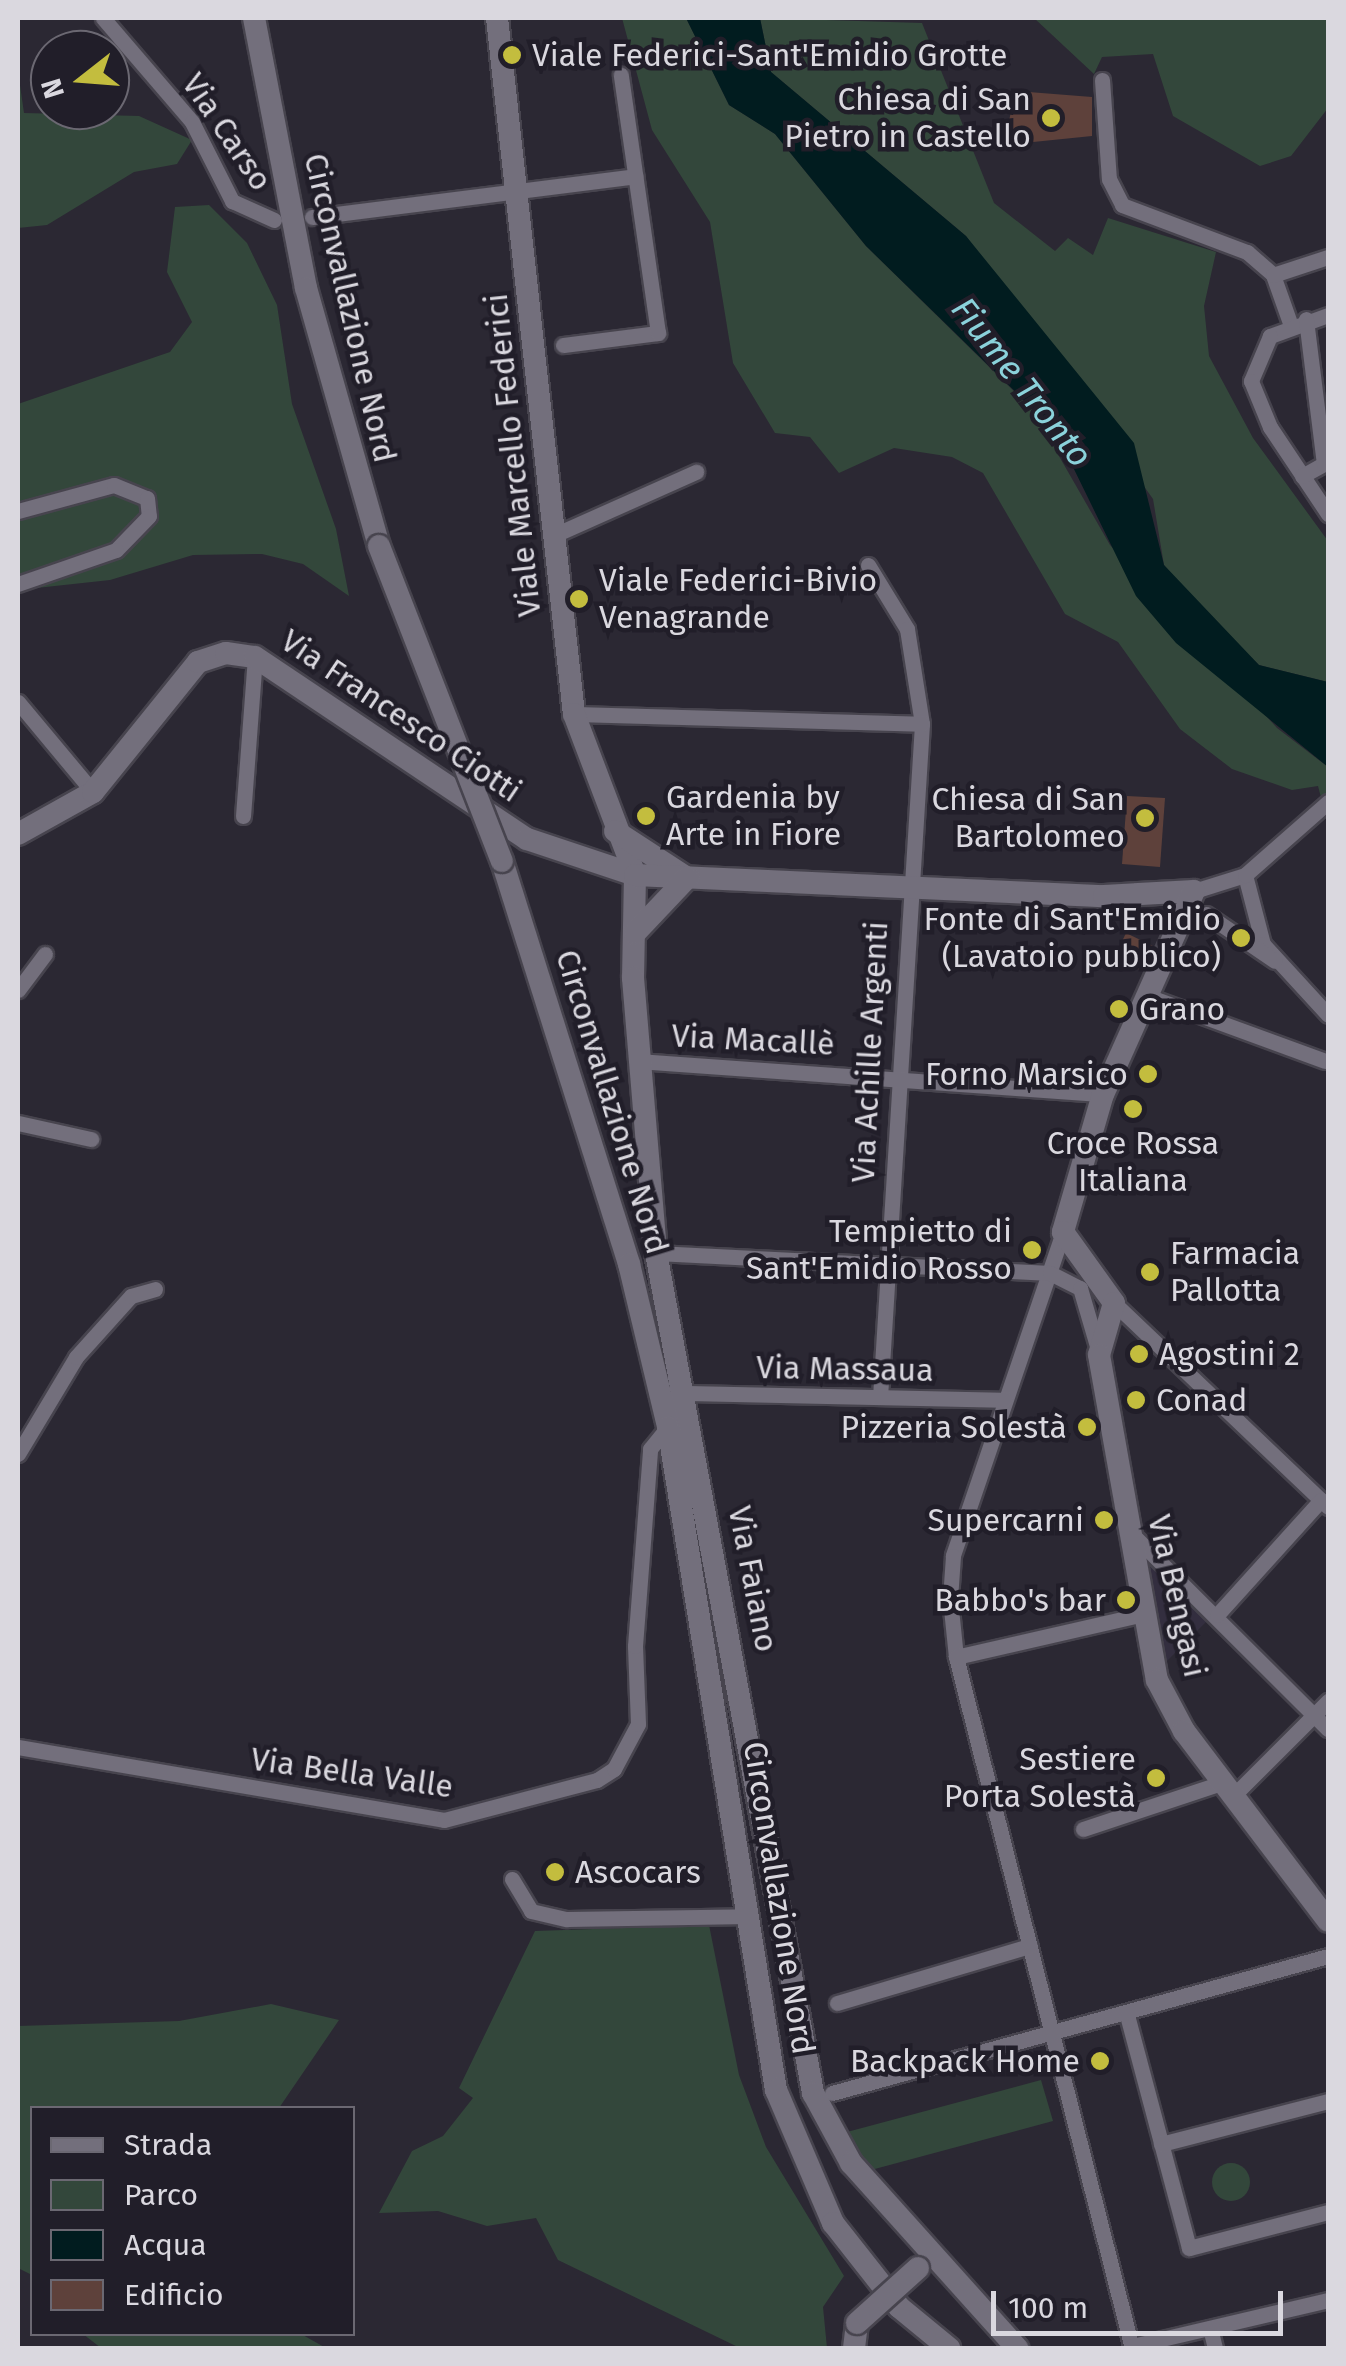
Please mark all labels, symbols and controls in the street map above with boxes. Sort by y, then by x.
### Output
north arrow [30,30,130,130]
place label: Viale Federici-Sant'Emidio Grotte [532,36,1008,74]
marker: Viale Federici-Sant'Emidio Grotte [501,44,523,66]
street label: Via Carso [174,66,280,198]
text: N [34,75,71,102]
place label: Chiesa di San Pietro in Castello [784,81,1031,156]
marker: Chiesa di San Pietro in Castello [1040,107,1062,129]
street label: Circonvallazione Nord [296,150,404,466]
water label: Fiume Tronto [943,289,1101,475]
street label: Viale Marcello Federici [477,291,549,619]
place label: Viale Federici-Bivio Venagrande [599,562,877,637]
marker: Viale Federici-Bivio Venagrande [568,588,590,610]
street label: Via Francesco Ciotti [274,621,528,811]
place label: Gardenia by Arte in Fiore [666,779,841,854]
place label: Chiesa di San Bartolomeo [931,781,1125,856]
marker: Gardenia by Arte in Fiore [635,805,657,827]
marker: Chiesa di San Bartolomeo [1134,807,1156,829]
place label: Fonte di Sant'Emidio (Lavatoio pubblico) [924,901,1221,976]
street label: Via Achille Argenti [844,920,896,1184]
marker: Fonte di Sant'Emidio (Lavatoio pubblico) [1230,927,1252,949]
street label: Circonvallazione Nord [547,945,677,1259]
place label: Grano [1139,990,1225,1028]
marker: Grano [1108,998,1130,1020]
street label: Via Macallè [671,1017,835,1063]
place label: Forno Marsico [925,1055,1128,1093]
marker: Forno Marsico [1137,1063,1159,1085]
marker: Croce Rossa Italiana [1122,1098,1144,1120]
place label: Croce Rossa Italiana [1047,1125,1219,1200]
place label: Tempietto di Sant'Emidio Rosso [746,1213,1012,1288]
place label: Farmacia Pallotta [1170,1235,1300,1310]
marker: Tempietto di Sant'Emidio Rosso [1021,1239,1043,1261]
marker: Farmacia Pallotta [1139,1261,1161,1283]
place label: Agostini 2 [1159,1335,1300,1373]
marker: Agostini 2 [1128,1343,1150,1365]
street label: Via Massaua [756,1348,934,1390]
place label: Conad [1156,1381,1247,1419]
marker: Conad [1125,1389,1147,1411]
place label: Pizzeria Solestà [840,1408,1067,1446]
marker: Pizzeria Solestà [1076,1416,1098,1438]
place label: Supercarni [928,1501,1084,1539]
street label: Via Faiano [720,1503,786,1655]
marker: Supercarni [1093,1509,1115,1531]
street label: Via Bengasi [1140,1511,1214,1681]
place label: Babbo's bar [934,1581,1106,1619]
marker: Babbo's bar [1115,1589,1137,1611]
street label: Circonvallazione Nord [735,1739,823,2057]
street label: Via Bella Valle [248,1740,456,1806]
place label: Sestiere Porta Solestà [944,1741,1136,1816]
marker: Sestiere Porta Solestà [1145,1767,1167,1789]
place label: Ascocars [575,1853,701,1891]
marker: Ascocars [544,1861,566,1883]
place label: Backpack Home [850,2042,1080,2080]
marker: Backpack Home [1089,2050,1111,2072]
legend [30,2106,355,2336]
text: Strada [124,2127,212,2163]
text: Parco [124,2177,198,2213]
text: Acqua [124,2227,207,2263]
scale bar [996,2271,1288,2333]
text: Edificio [124,2277,223,2313]
text: 100 m [1008,2290,1088,2326]

